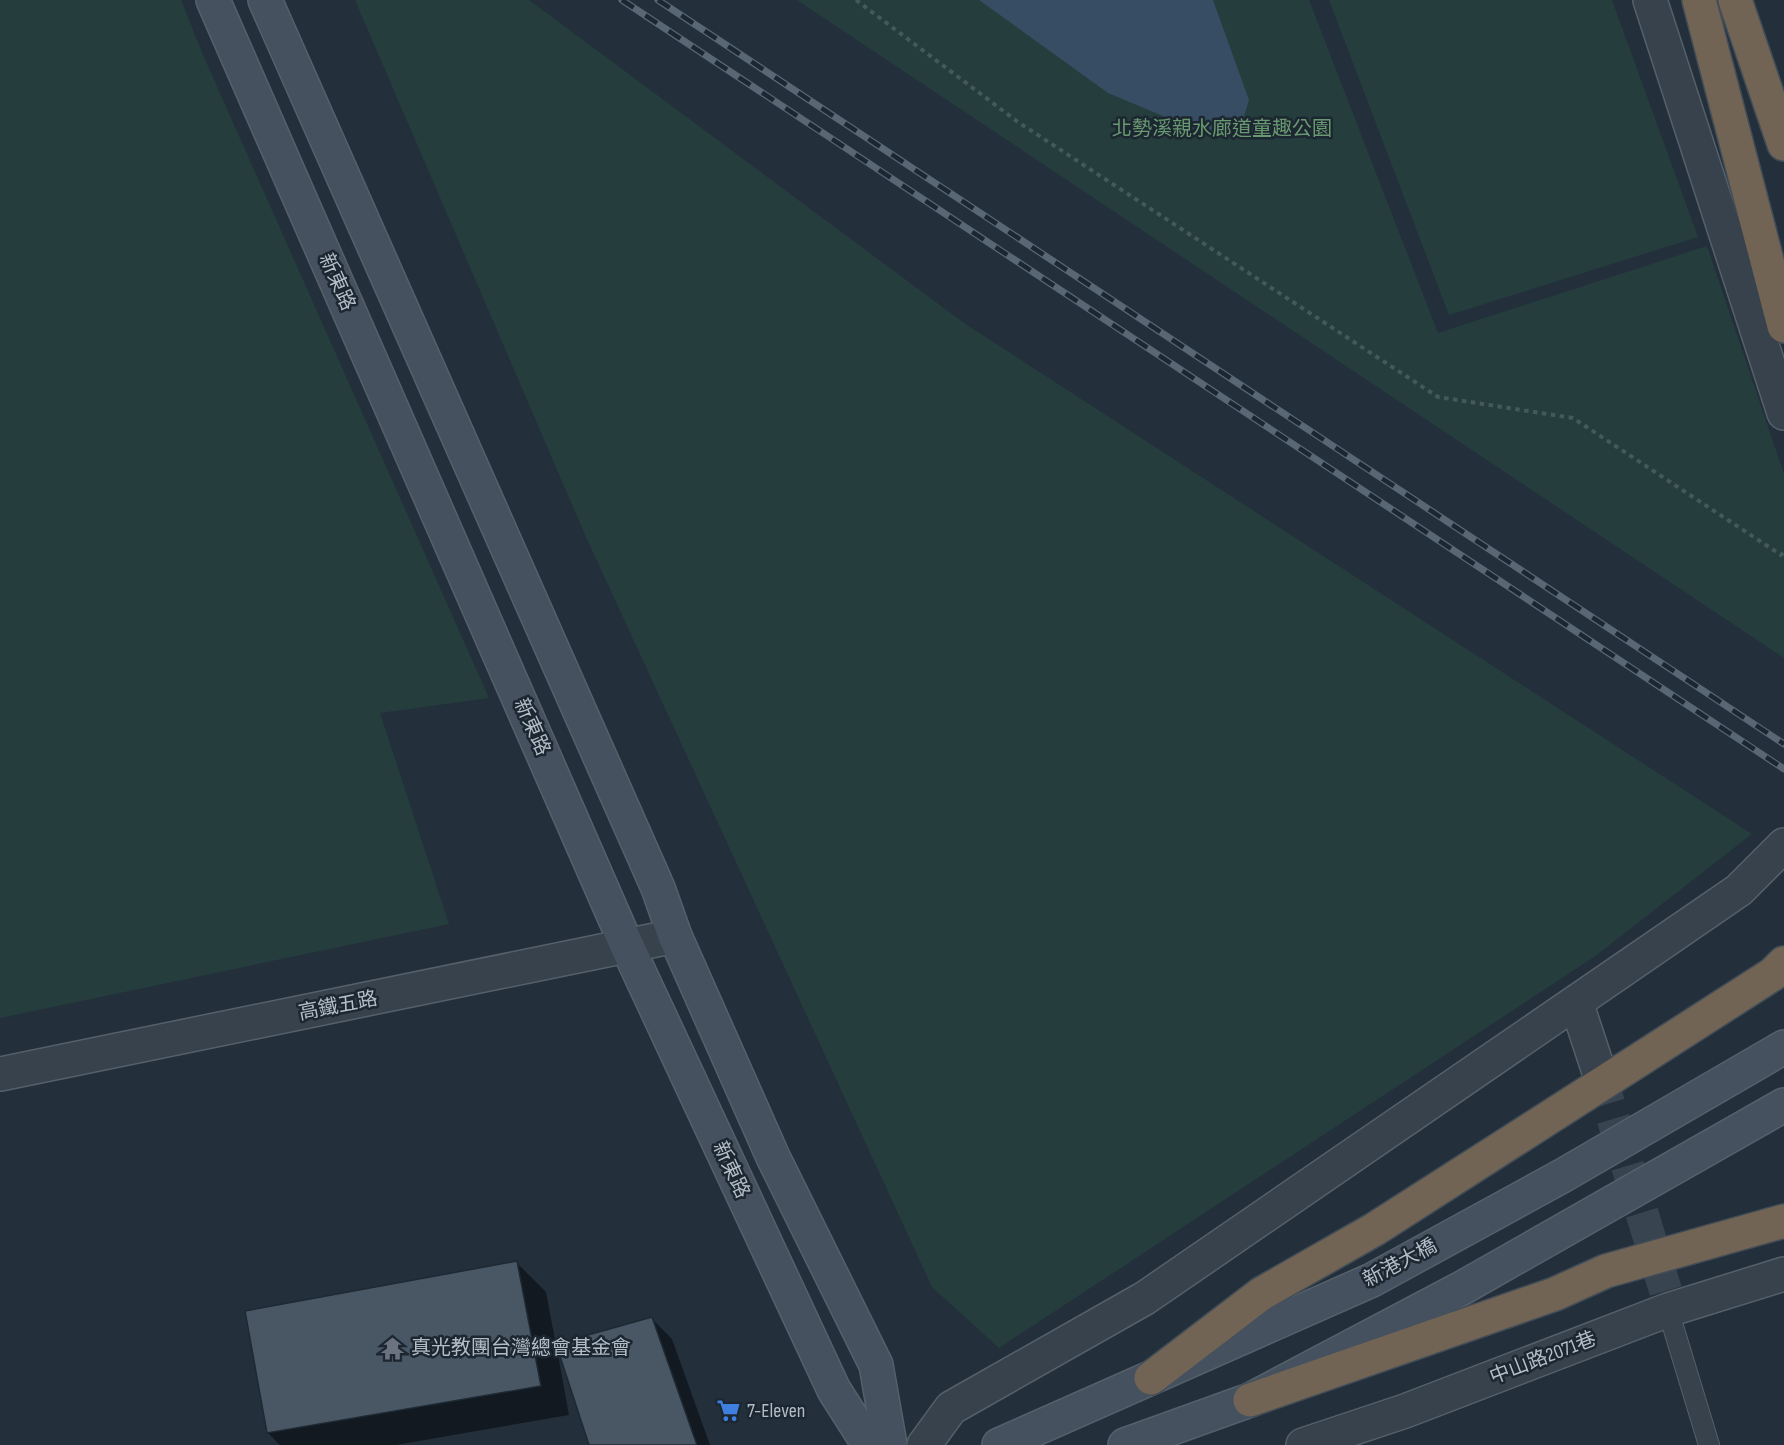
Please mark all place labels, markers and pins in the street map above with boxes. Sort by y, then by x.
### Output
temple icon: 真光教團台灣總會基金會 [380,1335,406,1361]
place label: 真光教團台灣總會基金會 [411,1336,631,1360]
supermarket icon: 7-Eleven [716,1398,742,1424]
place label: 7-Eleven [747,1399,805,1423]

